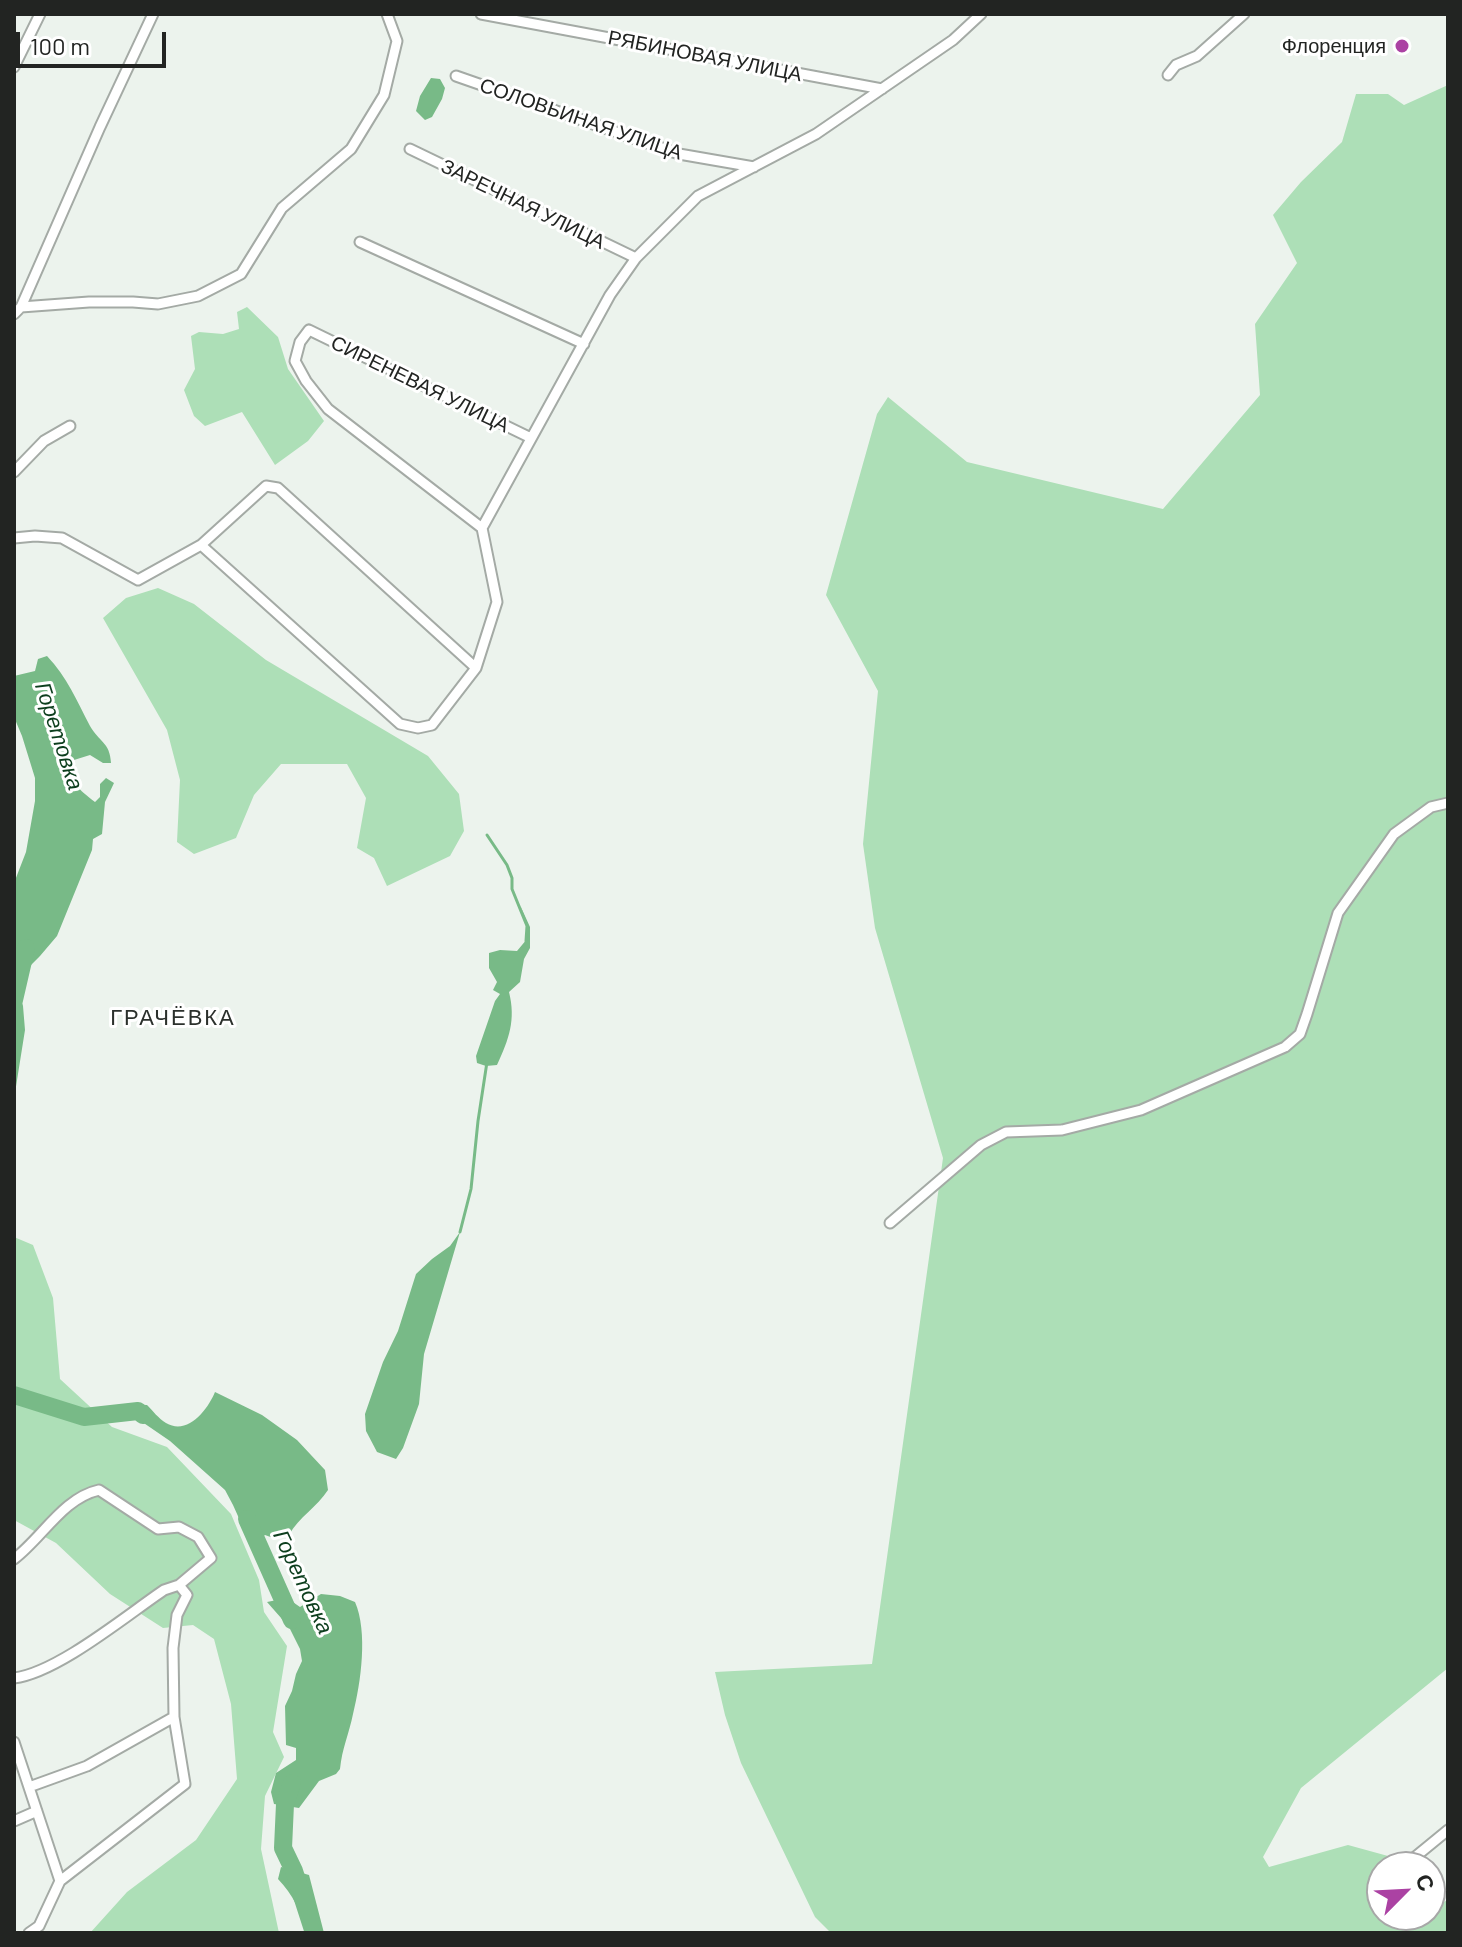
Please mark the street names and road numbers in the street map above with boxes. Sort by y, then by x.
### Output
street label: РЯБИНОВАЯ УЛИЦА [606,25,804,87]
street label: СОЛОВЬИНАЯ УЛИЦА [477,73,685,165]
street label: ЗАРЕЧНАЯ УЛИЦА [437,154,609,254]
street label: СИРЕНЕВАЯ УЛИЦА [327,330,513,438]

